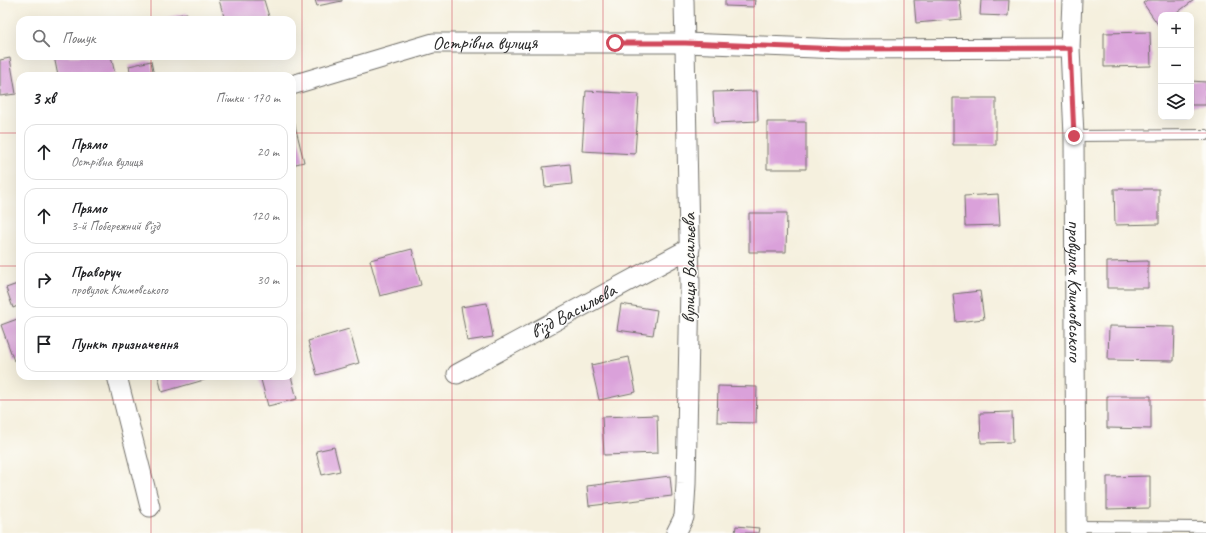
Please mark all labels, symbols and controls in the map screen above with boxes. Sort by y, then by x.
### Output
map controls [1158,12,1194,120]
button: + [1158,12,1194,48]
search box [16,16,296,60]
icon: search [30,27,52,49]
text: Пошук [62,29,95,48]
street label: Острівна вулиця [432,31,538,55]
route start [606,34,624,52]
button: − [1158,48,1194,84]
button: layers [1158,84,1194,120]
text: 3 хв [32,88,55,109]
text: Пішки · 170 m [216,90,280,106]
route end [1065,127,1083,145]
text: Прямо [71,135,107,154]
icon: ahead [33,141,55,163]
text: 20 m [257,144,279,160]
text: Острівна вулиця [71,154,143,170]
text: Прямо [71,199,107,218]
icon: ahead [33,205,55,227]
text: 120 m [251,208,279,224]
street label: вулиця Васильєва [677,211,701,323]
text: 3-й Побережний в'їзд [71,218,160,234]
street label: провулок Климовського [1062,220,1087,363]
text: Праворуч [71,263,120,282]
icon: right [33,269,55,291]
text: 30 m [257,272,279,288]
street label: в'їзд Васильєва [526,278,622,344]
text: провулок Климовського [71,282,168,298]
icon: arrive [33,333,55,355]
text: Пункт призначення [71,335,178,354]

